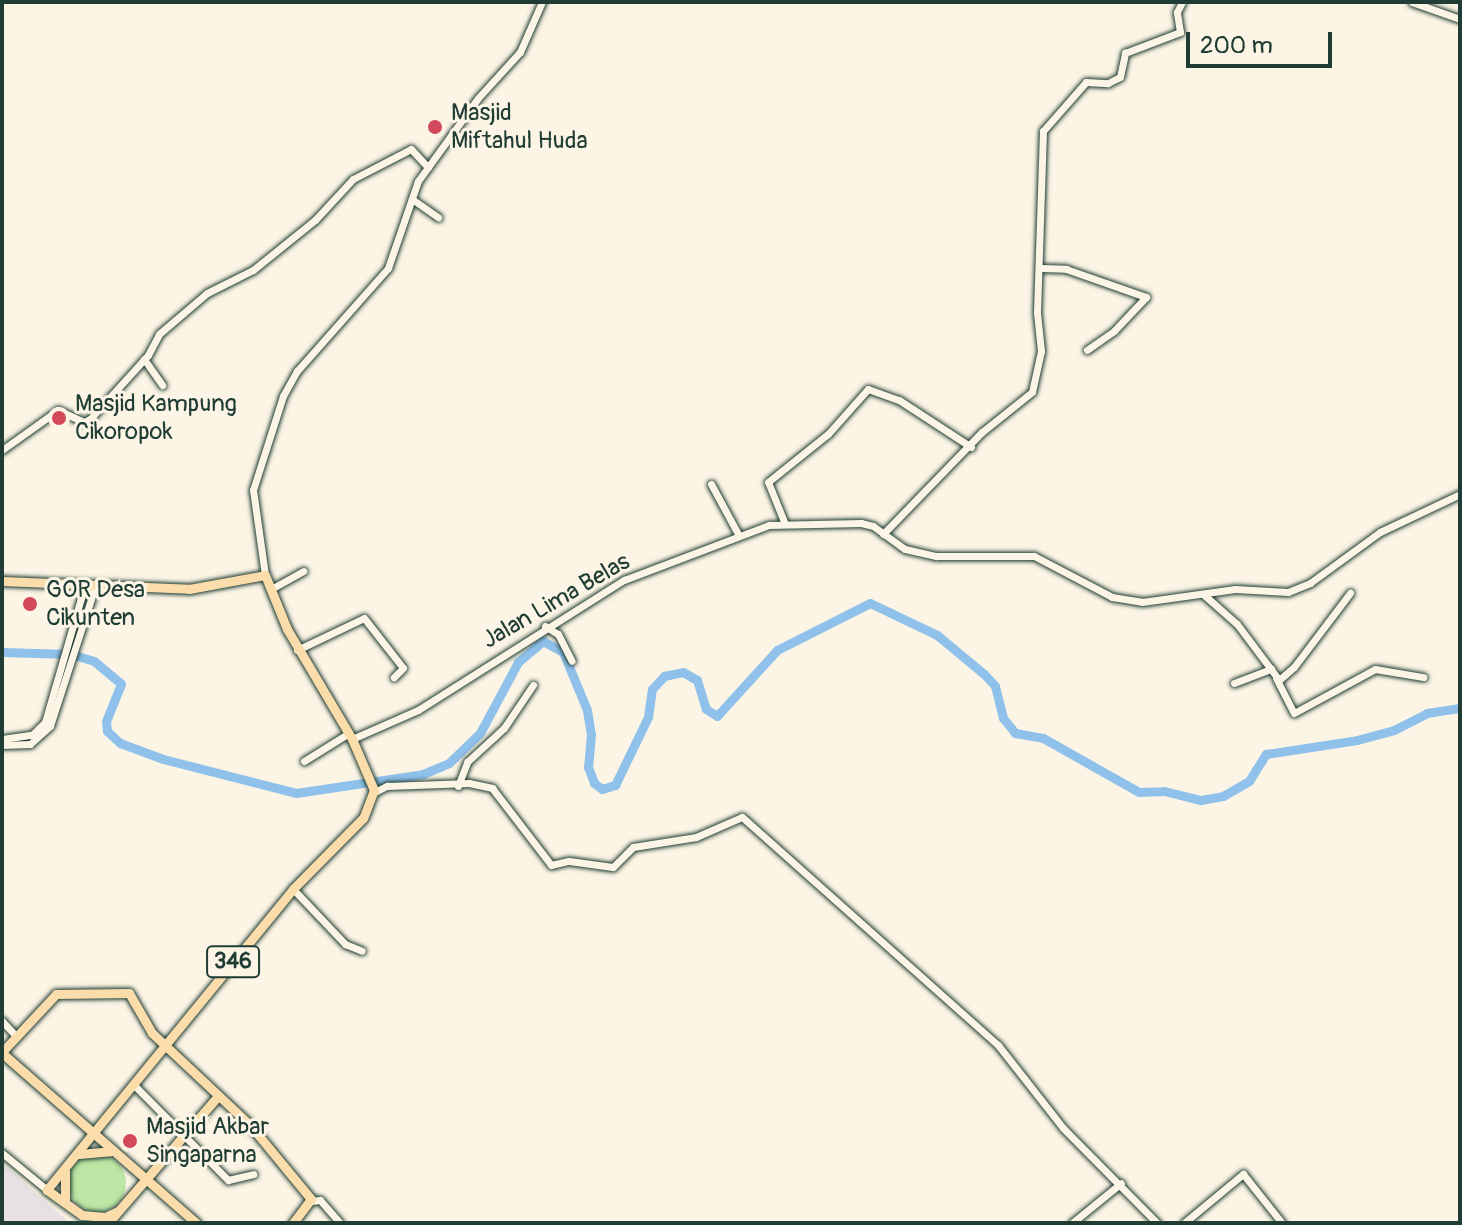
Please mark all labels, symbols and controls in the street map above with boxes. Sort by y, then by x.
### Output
scale bar [1190,16,1336,66]
text: 200 m [1200,31,1273,60]
place label: Masjid Miftahul Huda [451,99,588,155]
marker: Masjid Miftahul Huda [426,118,444,136]
place label: Masjid Kampung Cikoropok [75,390,237,446]
marker: Masjid Kampung Cikoropok [50,409,68,427]
street label: Jalan Lima Belas [477,547,635,655]
place label: GOR Desa Cikunten [46,576,145,632]
marker: GOR Desa Cikunten [21,595,39,613]
road number: 346 [205,944,261,980]
place label: Masjid Akbar Singaparna [146,1113,269,1169]
marker: Masjid Akbar Singaparna [121,1132,139,1150]

